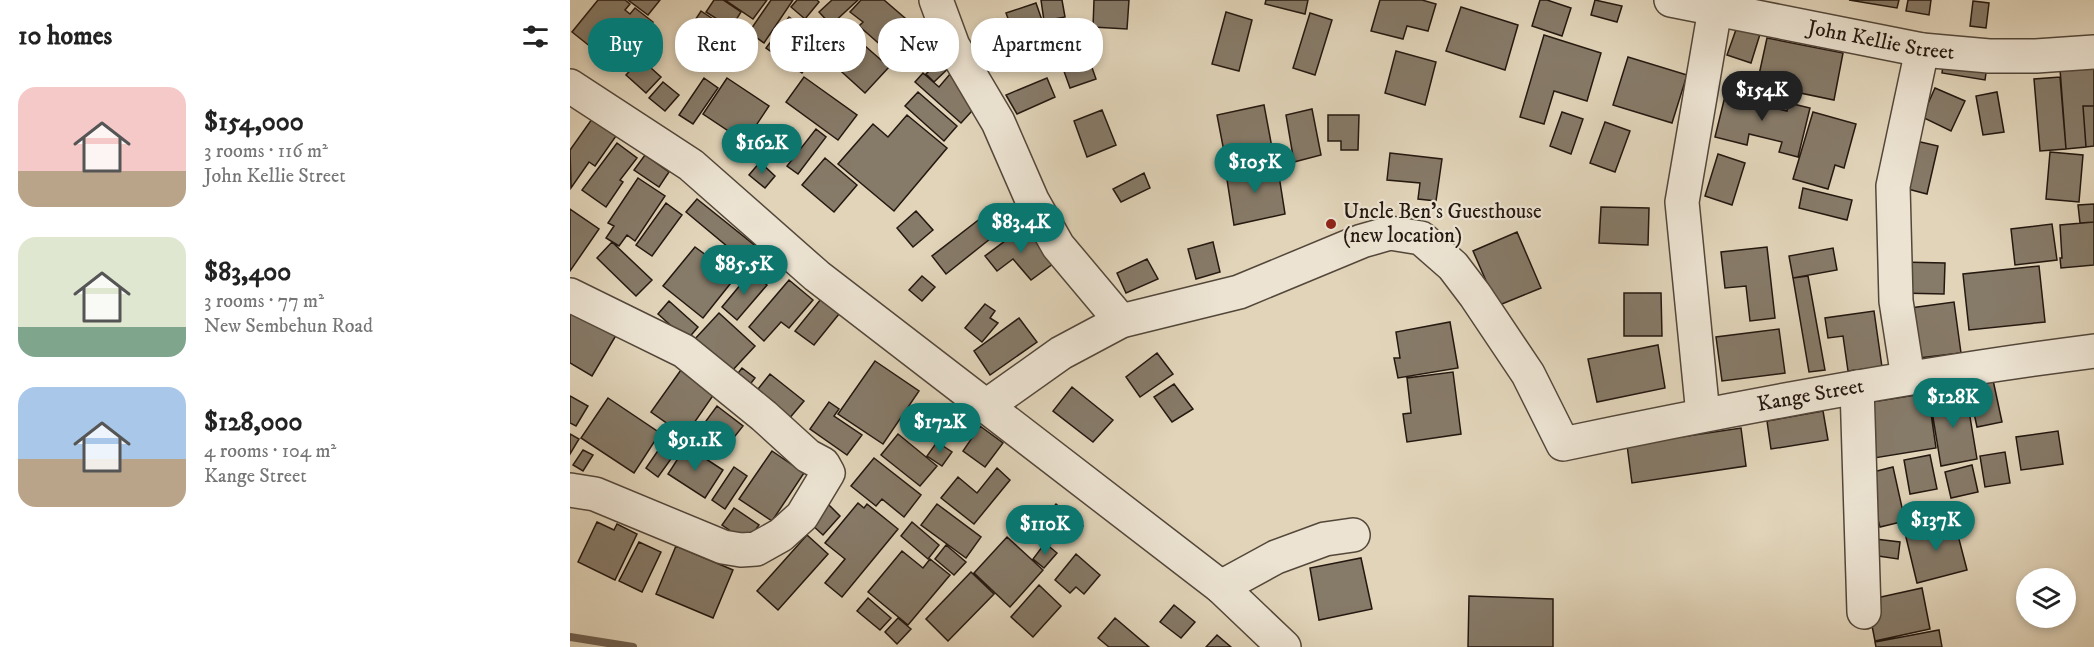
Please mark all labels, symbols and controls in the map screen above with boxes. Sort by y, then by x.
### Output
street label: John Kellie Street [1803,14,1956,66]
chip: Buy [588,18,663,72]
chip: Rent [675,18,758,72]
chip: Filters [770,18,866,72]
chip: New [878,18,959,72]
chip: Apartment [971,18,1103,72]
text: 10 homes [18,20,112,53]
icon: filters [519,20,552,53]
pin: $154K [1720,71,1804,122]
text: $154K [1736,78,1788,103]
text: $154,000 [204,106,304,139]
icon: home [66,111,138,183]
pin: $162K [720,124,804,175]
text: $162K [736,131,788,156]
text: 3 rooms · 116 m² [204,139,328,164]
pin: $105K [1213,143,1297,194]
text: $105K [1229,150,1281,175]
text: John Kellie Street [204,164,346,189]
place label: Uncle Ben's Guesthouse (new location) [1343,199,1542,249]
pin: $83.4K [972,203,1070,254]
text: $83.4K [992,210,1050,235]
marker: Uncle Ben's Guesthouse (new location) [1324,217,1338,231]
pin: $85.5K [695,245,793,296]
text: $85.5K [715,252,773,277]
text: $83,400 [204,256,291,289]
icon: home [66,261,138,333]
text: 3 rooms · 77 m² [204,289,324,314]
text: New Sembehun Road [204,314,373,339]
street label: Kange Street [1755,373,1866,418]
pin: $128K [1911,378,1995,429]
text: $128K [1927,385,1979,410]
pin: $172K [898,403,982,454]
text: $128,000 [204,406,303,439]
text: $172K [914,410,966,435]
icon: home [66,411,138,483]
pin: $91.1K [646,421,744,472]
text: $91.1K [668,428,722,453]
text: 4 rooms · 104 m² [204,439,336,464]
text: Kange Street [204,464,307,489]
pin: $137K [1894,501,1978,552]
pin: $110K [1003,505,1087,556]
text: $137K [1911,508,1961,533]
text: $110K [1020,512,1070,537]
map controls [2016,568,2076,628]
button: layers [2016,568,2076,628]

